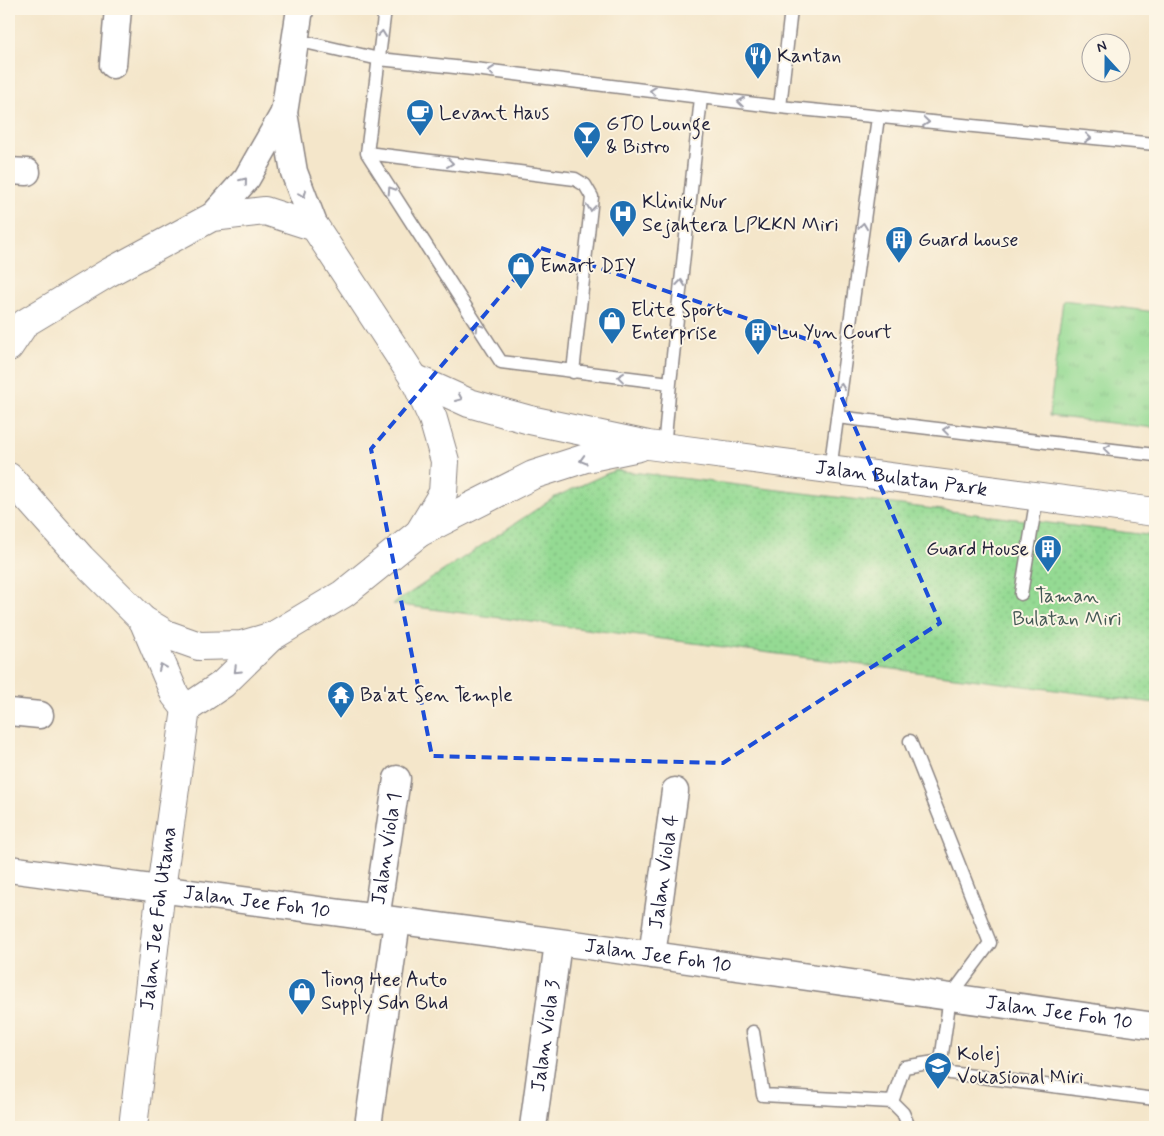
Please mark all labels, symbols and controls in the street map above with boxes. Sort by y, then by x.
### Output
one-way arrow [376,30,387,38]
north arrow [1082,32,1132,82]
text: N [1094,37,1109,57]
restaurant icon: Kantan [743,41,773,80]
place label: Kantan [777,43,841,70]
one-way arrow [487,66,495,77]
one-way arrow [648,86,656,97]
one-way arrow [736,97,744,108]
cafe icon: Levant Haus [405,98,435,137]
place label: Levant Haus [439,100,549,127]
place label: GTO Lounge & Bistro [606,111,711,161]
one-way arrow [923,116,931,127]
bar icon: GTO Lounge & Bistro [572,120,602,159]
one-way arrow [1084,132,1092,143]
one-way arrow [446,157,454,168]
one-way arrow [239,178,247,187]
one-way arrow [388,187,397,196]
one-way arrow [297,189,307,198]
place label: Klinik Nur Sejahtera LPKKN Miri [642,189,839,239]
hospital icon: Klinik Nur Sejahtera LPKKN Miri [608,199,638,238]
one-way arrow [586,204,597,212]
one-way arrow [857,222,868,230]
building icon: Guard house [884,225,914,264]
place label: Guard house [918,227,1018,254]
shop icon: Emart DIY [506,251,536,290]
place label: Emart DIY [540,253,636,280]
one-way arrow [675,278,686,286]
place label: Elite Sport Enterprise [631,297,723,347]
shop icon: Elite Sport Enterprise [597,306,627,345]
building icon: Lu Yun Court [743,317,773,356]
place label: Lu Yun Court [777,319,892,346]
one-way arrow [476,323,485,333]
one-way arrow [617,372,625,383]
one-way arrow [835,383,846,391]
one-way arrow [453,392,462,402]
one-way arrow [941,425,949,436]
one-way arrow [1103,444,1111,455]
one-way arrow [579,454,588,464]
street label: Jalan Bulatan Park [814,454,989,503]
building icon: Guard House [1033,534,1063,573]
place label: Guard House [926,536,1029,563]
park label: Taman Bulatan Miri [1012,583,1122,633]
one-way arrow [158,663,169,672]
one-way arrow [234,664,243,673]
temple icon: Ba'at Sen Temple [326,680,356,719]
place label: Ba'at Sen Temple [360,682,513,709]
street label: Jalan Viola 1 [365,791,408,907]
street label: Jalan Viola 4 [642,812,685,931]
street label: Jalan Jee Foh Utama [133,825,183,1012]
street label: Jalan Jee Foh 10 [182,879,332,925]
street label: Jalan Jee Foh 10 [583,932,734,980]
place label: Tiong Hee Auto Supply Sdn Bhd [321,967,448,1017]
shop icon: Tiong Hee Auto Supply Sdn Bhd [287,977,317,1016]
street label: Jalan Viola 3 [524,978,566,1094]
street label: Jalan Jee Foh 10 [984,989,1135,1036]
place label: Kolej Vokasional Miri [957,1041,1084,1091]
school or university icon: Kolej Vokasional Miri [923,1051,953,1090]

